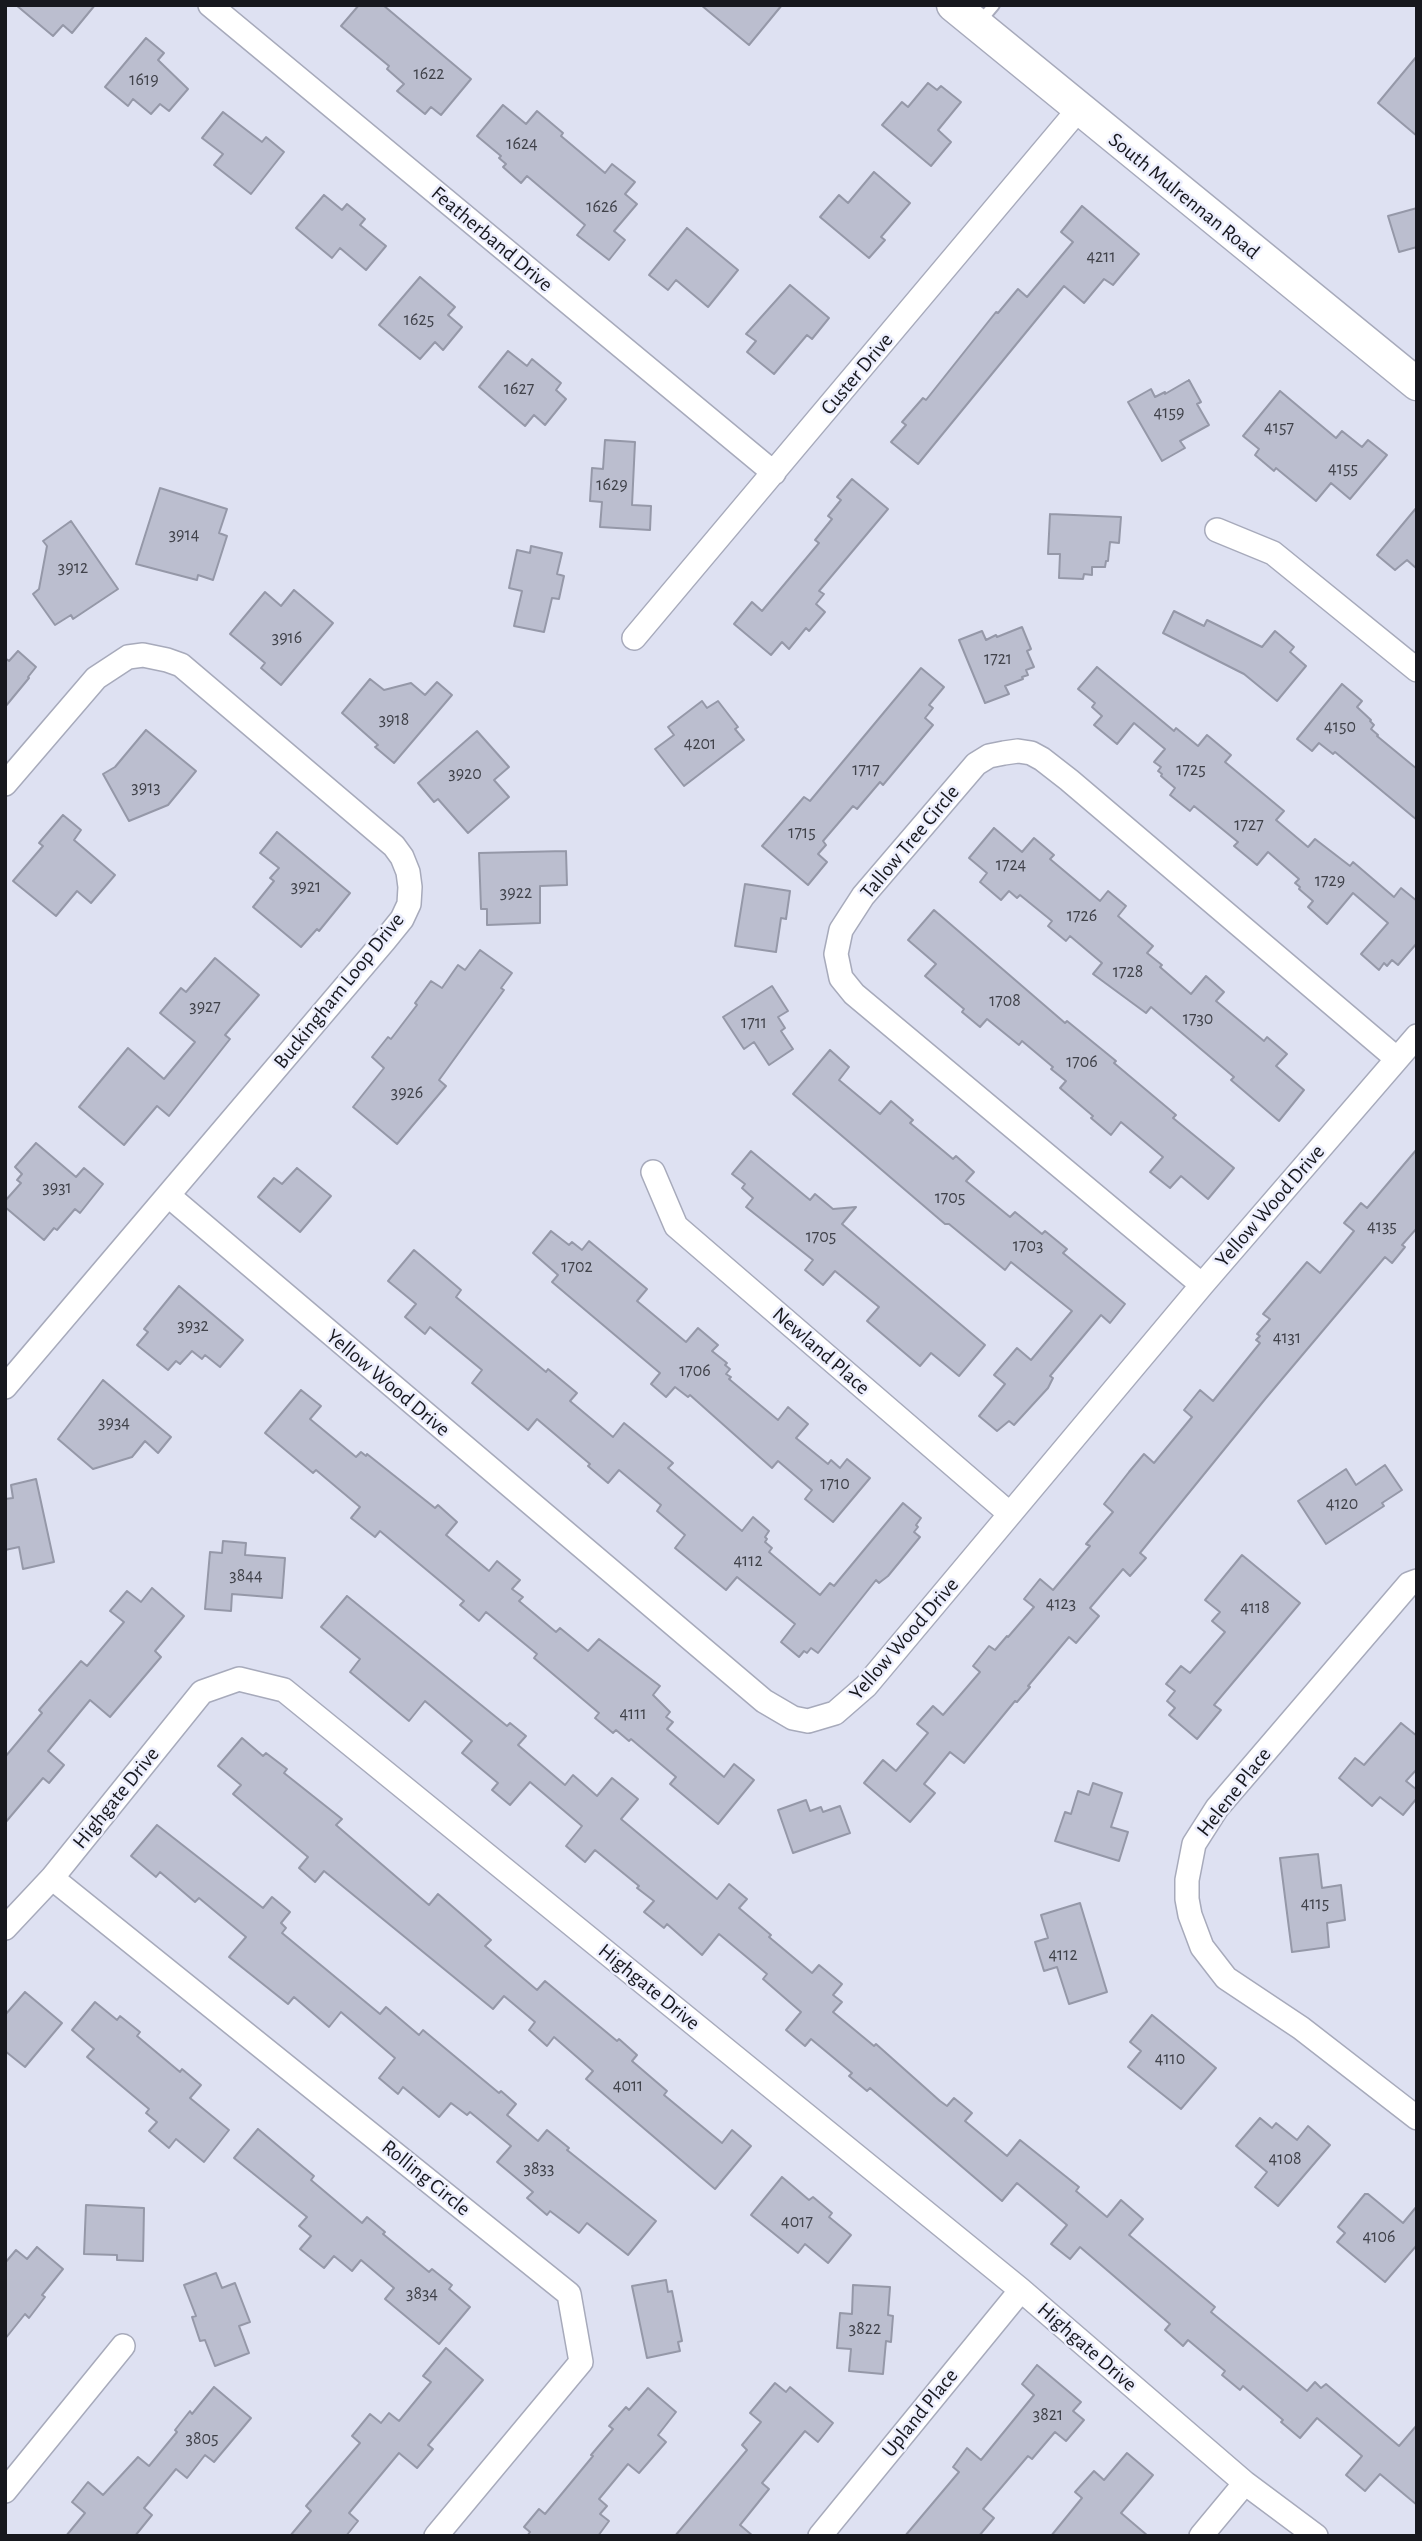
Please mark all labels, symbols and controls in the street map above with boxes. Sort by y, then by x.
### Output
house number: 1622 [413,63,445,85]
house number: 1619 [129,69,159,91]
street label: South Mulrennan Road [1103,127,1265,265]
house number: 1624 [506,133,538,155]
street label: Featherband Drive [426,181,558,297]
house number: 1626 [586,196,618,218]
house number: 4211 [1086,246,1116,268]
house number: 1625 [404,309,434,331]
street label: Custer Drive [815,328,899,420]
house number: 1627 [504,378,534,400]
house number: 4159 [1154,402,1184,424]
house number: 4157 [1264,417,1294,439]
house number: 4155 [1328,458,1358,480]
house number: 1629 [596,474,628,496]
house number: 3914 [169,524,199,546]
house number: 3912 [58,557,88,579]
house number: 3916 [272,627,302,649]
house number: 1721 [984,648,1012,670]
house number: 3918 [379,709,409,731]
house number: 4150 [1324,716,1356,738]
house number: 4201 [684,733,716,755]
house number: 1717 [852,759,880,781]
house number: 1725 [1176,759,1206,781]
house number: 3920 [448,763,482,785]
house number: 3913 [131,777,161,799]
street label: Tallow Tree Circle [855,780,965,904]
house number: 1727 [1234,814,1264,836]
house number: 1715 [788,822,816,844]
house number: 1724 [996,854,1026,876]
house number: 1729 [1315,870,1345,892]
house number: 3921 [291,876,321,898]
house number: 3922 [500,882,532,904]
house number: 1726 [1067,905,1097,927]
street label: Buckingham Loop Drive [268,908,410,1074]
house number: 1728 [1113,961,1143,983]
house number: 1708 [989,990,1021,1012]
house number: 3927 [189,996,221,1018]
house number: 1730 [1183,1008,1213,1030]
house number: 1711 [741,1012,767,1034]
house number: 1706 [1066,1051,1098,1073]
house number: 3926 [391,1082,423,1104]
street label: Yellow Wood Drive [1210,1140,1330,1272]
house number: 3931 [42,1177,72,1199]
house number: 1705 [935,1187,965,1209]
house number: 4135 [1367,1216,1397,1238]
house number: 1705 [806,1226,836,1248]
house number: 1703 [1013,1235,1043,1257]
house number: 1702 [561,1256,593,1278]
street label: Newland Place [767,1302,875,1400]
house number: 3932 [177,1315,209,1337]
street label: Yellow Wood Drive [321,1324,455,1442]
house number: 4131 [1273,1327,1301,1349]
house number: 1706 [679,1360,711,1382]
house number: 3934 [98,1412,130,1434]
house number: 1710 [820,1473,850,1495]
house number: 4120 [1326,1493,1358,1515]
house number: 4112 [733,1550,763,1572]
house number: 3844 [229,1565,263,1587]
street label: Yellow Wood Drive [844,1573,964,1705]
house number: 4123 [1046,1593,1076,1615]
house number: 4118 [1240,1597,1270,1619]
house number: 4111 [619,1703,647,1725]
street label: Highgate Drive [67,1742,165,1854]
street label: Helene Place [1191,1742,1277,1842]
house number: 4115 [1301,1893,1329,1915]
street label: Highgate Drive [593,1938,705,2036]
house number: 4112 [1048,1944,1078,1966]
house number: 4110 [1155,2048,1185,2070]
house number: 4011 [613,2075,643,2097]
street label: Rolling Circle [377,2135,475,2221]
house number: 4108 [1269,2148,1301,2170]
house number: 3833 [524,2158,554,2180]
house number: 4017 [781,2211,813,2233]
house number: 4106 [1363,2226,1395,2248]
house number: 3834 [406,2283,438,2305]
street label: Highgate Drive [1032,2297,1142,2397]
house number: 3822 [849,2318,881,2340]
street label: Upland Place [877,2364,963,2462]
house number: 3821 [1033,2404,1063,2426]
house number: 3805 [186,2428,218,2450]

